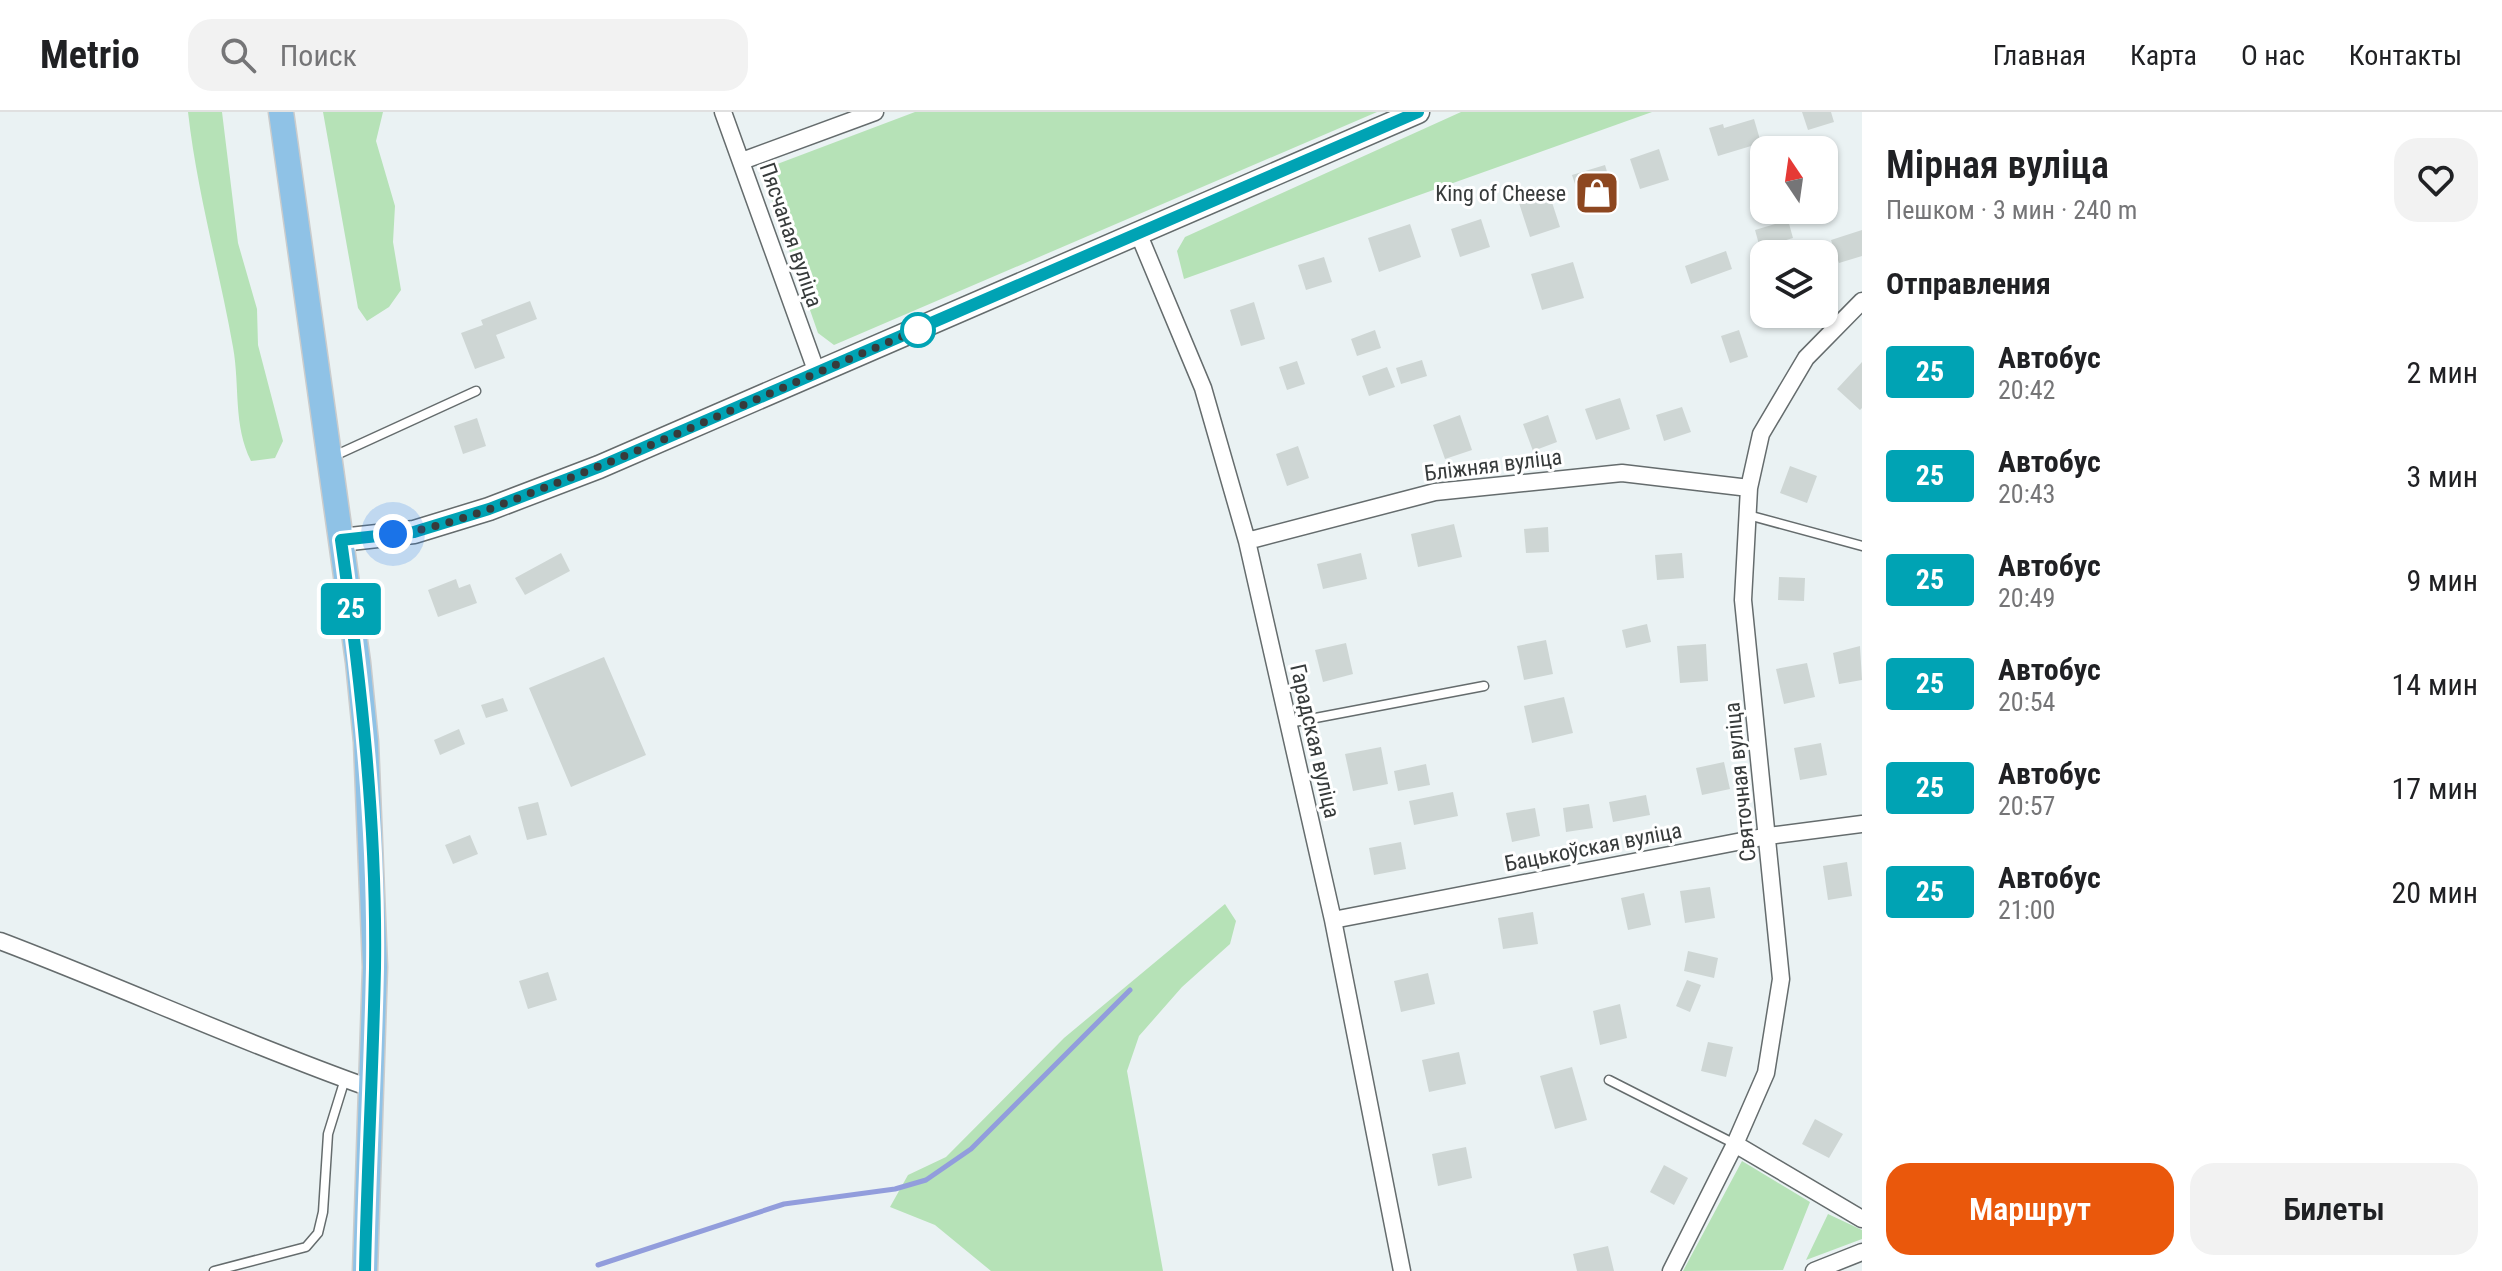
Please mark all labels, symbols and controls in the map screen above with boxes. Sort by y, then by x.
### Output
search box [188,19,748,91]
text: Metrio [40,33,140,77]
icon: search [216,33,260,77]
text: Поиск [280,38,357,73]
text: Главная [1993,39,2086,72]
text: Карта [2130,39,2197,72]
text: О нас [2241,39,2305,72]
text: Контакты [2349,39,2462,72]
north arrow [1750,136,1838,224]
map controls [1750,136,1838,328]
button: heart [2394,138,2478,222]
text: Мірная вуліца [1886,143,2109,187]
street label: Пясчаная вуліца [755,160,827,310]
shop icon: King of Cheese [1573,169,1621,217]
place label: King of Cheese [1435,181,1566,206]
text: Пешком · 3 мин · 240 m [1886,195,2137,225]
button: layers [1750,240,1838,328]
text: Отправления [1886,266,2051,301]
unlabelled marker [901,313,935,347]
text: Автобус [1998,340,2101,375]
text: 25 [1916,355,1944,388]
text: 2 мин [2406,355,2478,390]
text: 20:42 [1998,375,2055,405]
street label: Бліжняя вуліца [1423,444,1563,486]
text: Автобус [1998,444,2101,479]
text: 25 [1916,459,1944,492]
text: 3 мин [2406,459,2478,494]
text: 20:43 [1998,479,2055,509]
your location [373,514,413,554]
text: Автобус [1998,548,2101,583]
text: 25 [1916,563,1944,596]
text: 9 мин [2406,563,2478,598]
line badge: 25 [315,583,387,635]
text: 20:49 [1998,583,2055,613]
text: 25 [337,592,365,625]
text: Автобус [1998,652,2101,687]
street label: Гарадская вуліца [1285,662,1345,820]
text: 25 [1916,667,1944,700]
text: 14 мин [2392,667,2478,702]
text: 20:54 [1998,687,2055,717]
street label: Святочная вуліца [1719,701,1761,863]
text: Автобус [1998,756,2101,791]
text: 25 [1916,771,1944,804]
text: 17 мин [2392,771,2478,806]
text: 20:57 [1998,791,2055,821]
street label: Бацькоўская вуліца [1502,818,1684,876]
text: Автобус [1998,860,2101,895]
text: 25 [1916,875,1944,908]
text: 20 мин [2392,875,2478,910]
text: 21:00 [1998,895,2055,925]
button: Маршрут [1886,1163,2174,1255]
button: Билеты [2190,1163,2478,1255]

